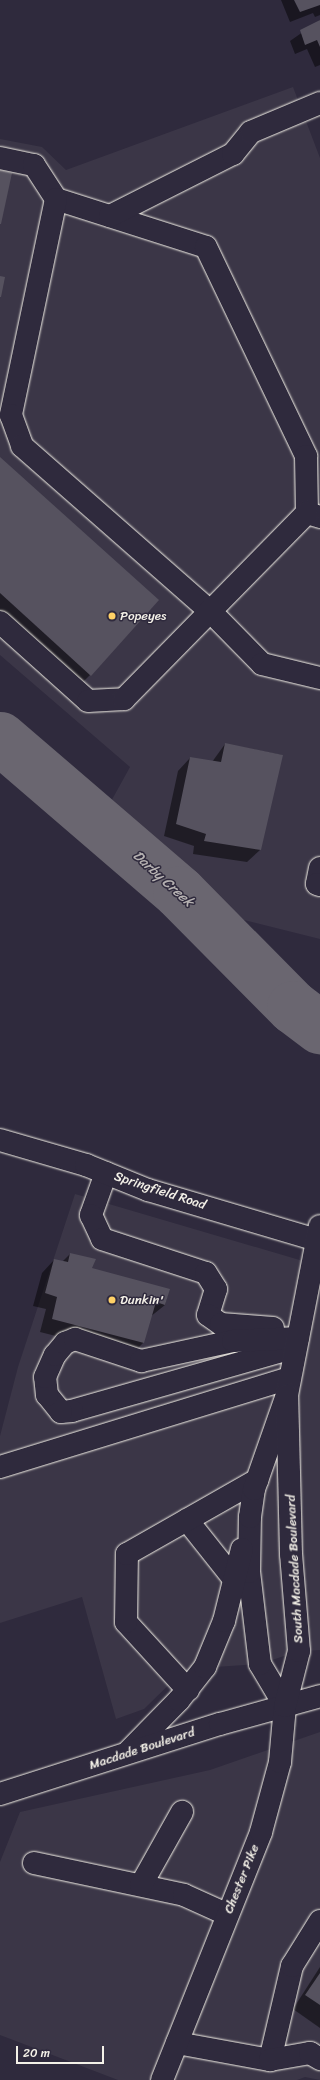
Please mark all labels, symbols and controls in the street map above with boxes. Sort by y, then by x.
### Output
place label: Popeyes [120,608,166,624]
marker: Popeyes [107,611,117,621]
water label: Darby Creek [129,847,197,911]
street label: Springfield Road [112,1169,208,1213]
place label: Dunkin' [120,1292,164,1308]
marker: Dunkin' [107,1295,117,1305]
street label: South Macdade Boulevard [283,1495,307,1643]
street label: Macdade Boulevard [87,1725,197,1773]
street label: Chester Pike [221,1842,263,1916]
scale bar [18,2038,106,2064]
text: 20 m [23,2042,50,2064]

